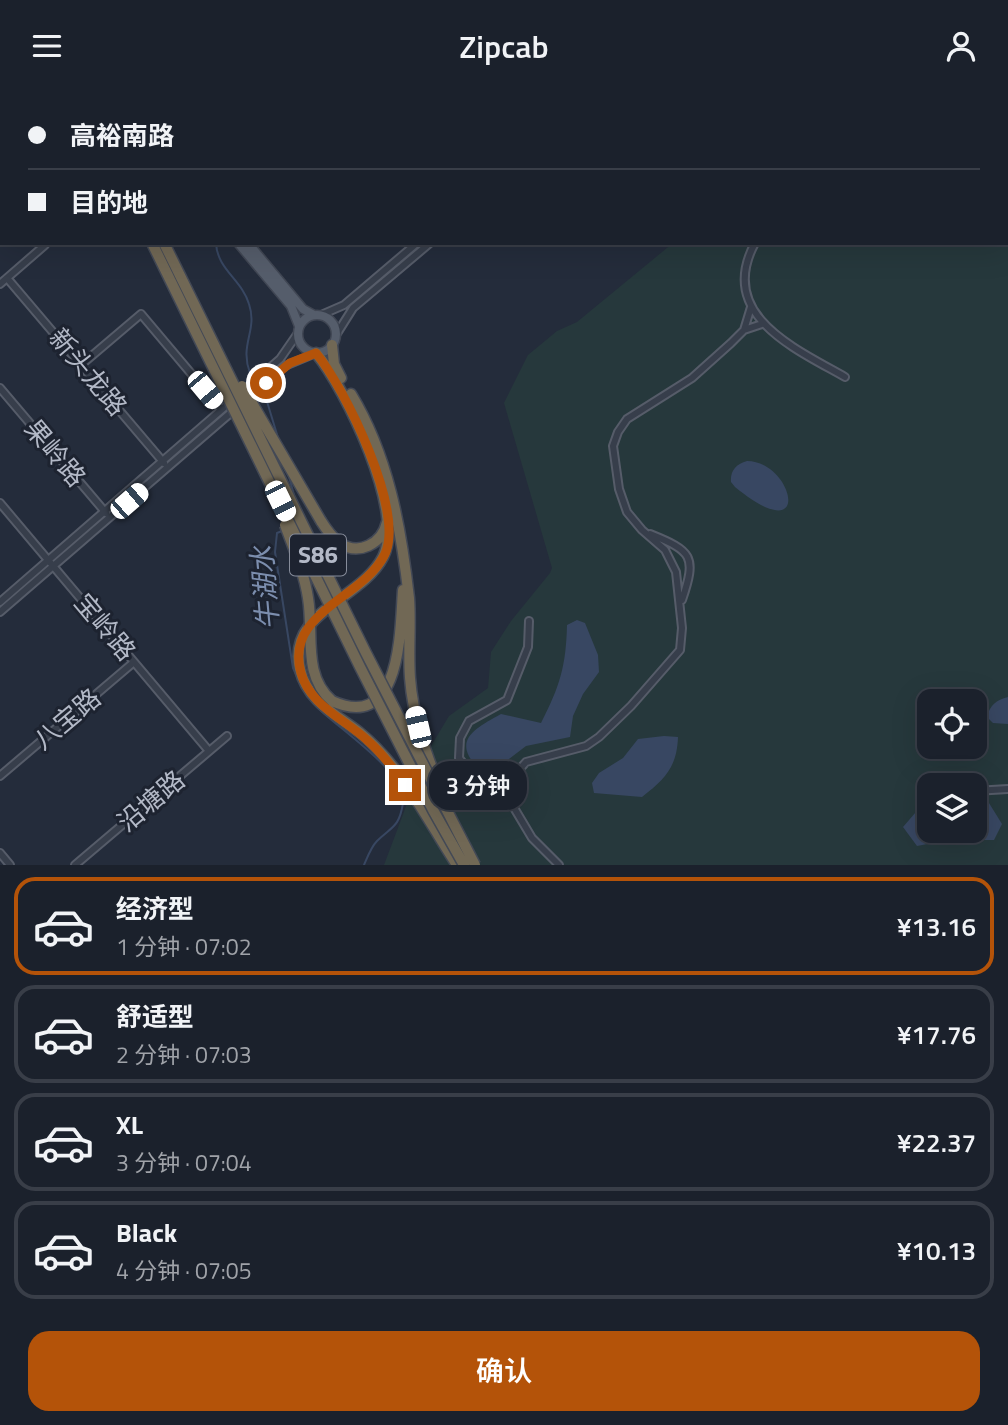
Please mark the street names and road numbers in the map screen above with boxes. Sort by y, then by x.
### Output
street label: 新头龙路 [40,319,137,424]
street label: 果岭路 [15,410,95,495]
road number: S86 [290,535,346,576]
street label: 宝岭路 [65,584,145,669]
street label: 八宝路 [24,679,109,759]
street label: 沿塘路 [108,761,193,841]

